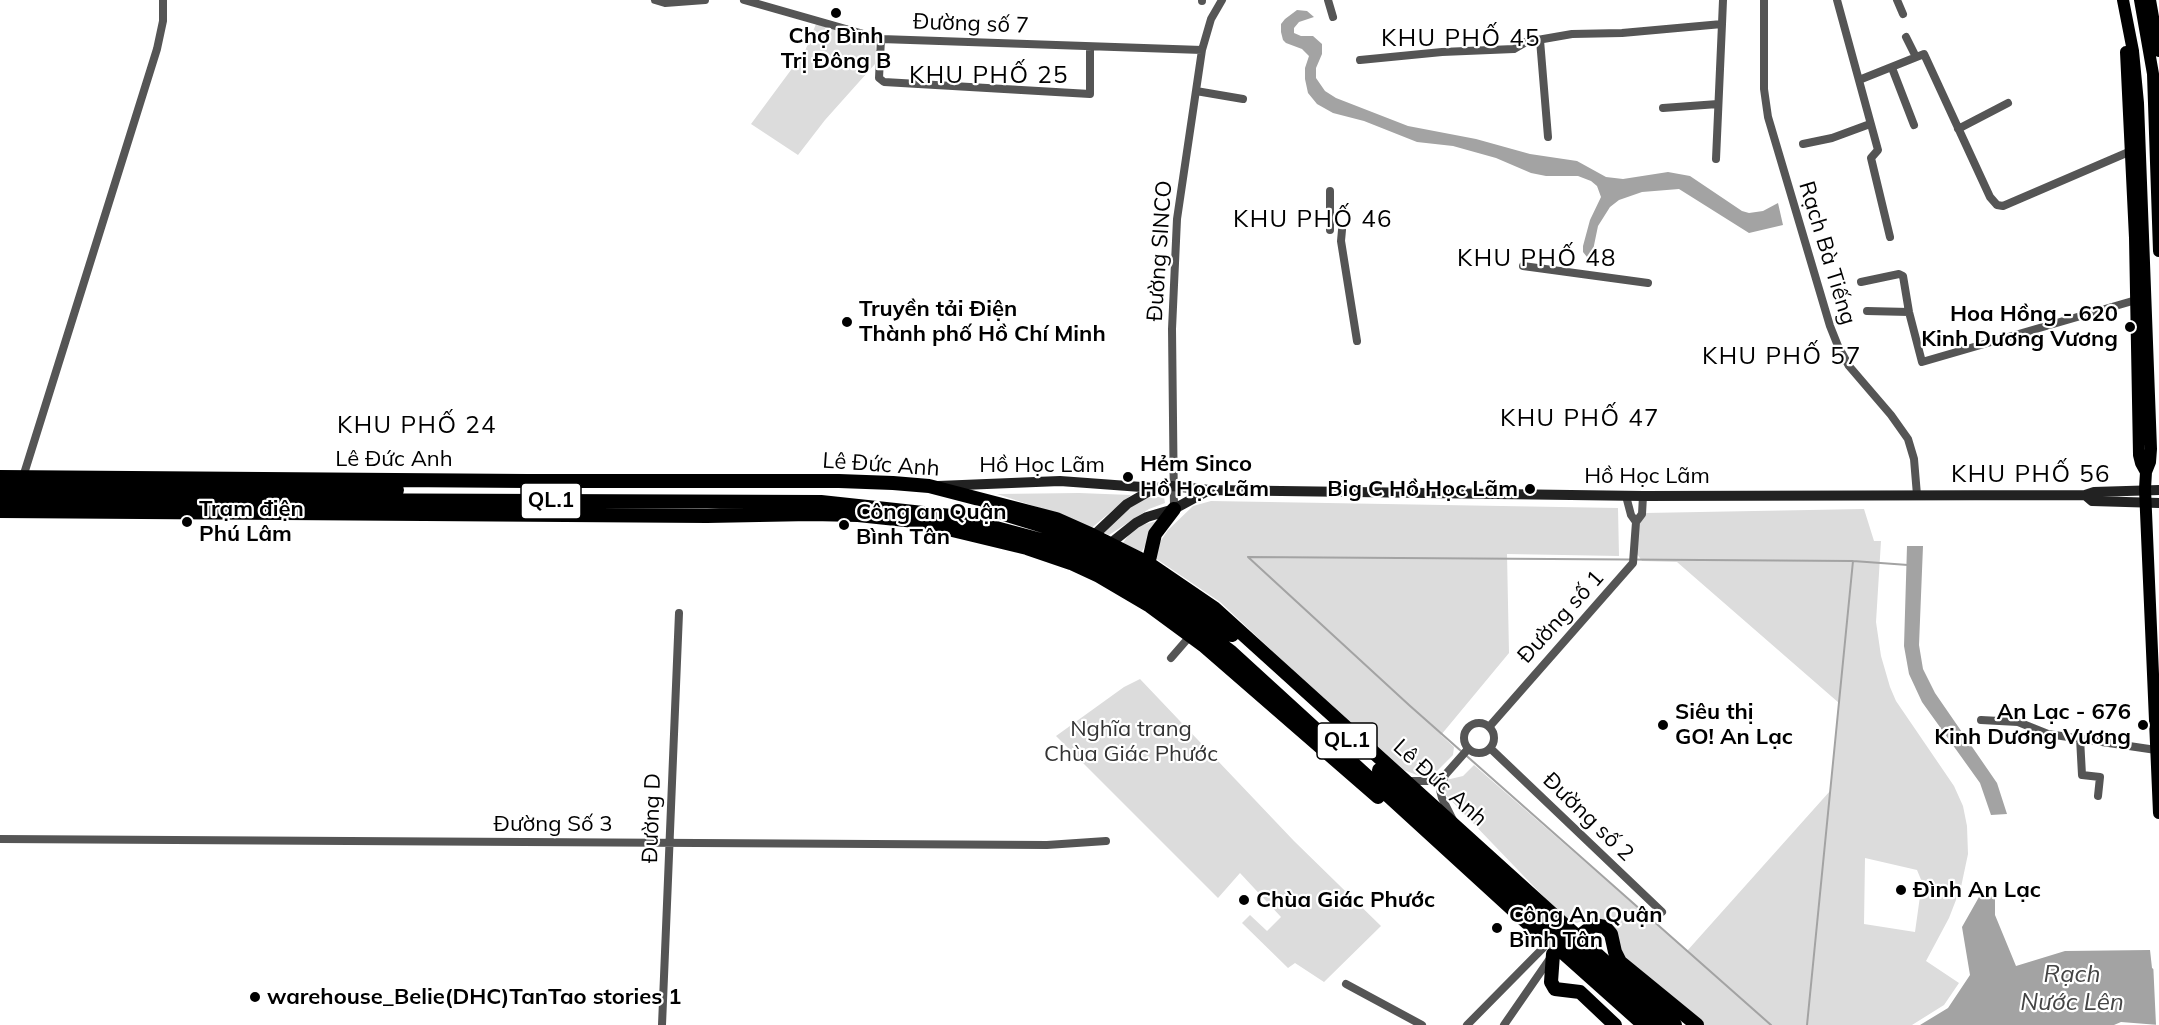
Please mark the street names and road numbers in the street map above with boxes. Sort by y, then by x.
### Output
street label: Đường số 7 [913,9,1029,39]
street label: Rạch Bà Tiếng [1793,178,1861,328]
street label: Đường SINCO [1142,180,1178,322]
street label: Lê Đức Anh [335,446,453,472]
street label: Lê Đức Anh [822,448,940,482]
street label: Hồ Học Lãm [979,452,1105,478]
street label: Hồ Học Lãm [1584,463,1710,489]
road number: QL.1 [521,483,581,519]
street label: Đường số 1 [1512,565,1610,669]
road number: QL.1 [1317,723,1377,759]
street label: Lê Đức Anh [1388,734,1492,832]
street label: Đường số 2 [1537,767,1639,867]
street label: Đường D [637,773,667,863]
street label: Đường Số 3 [494,811,612,837]

